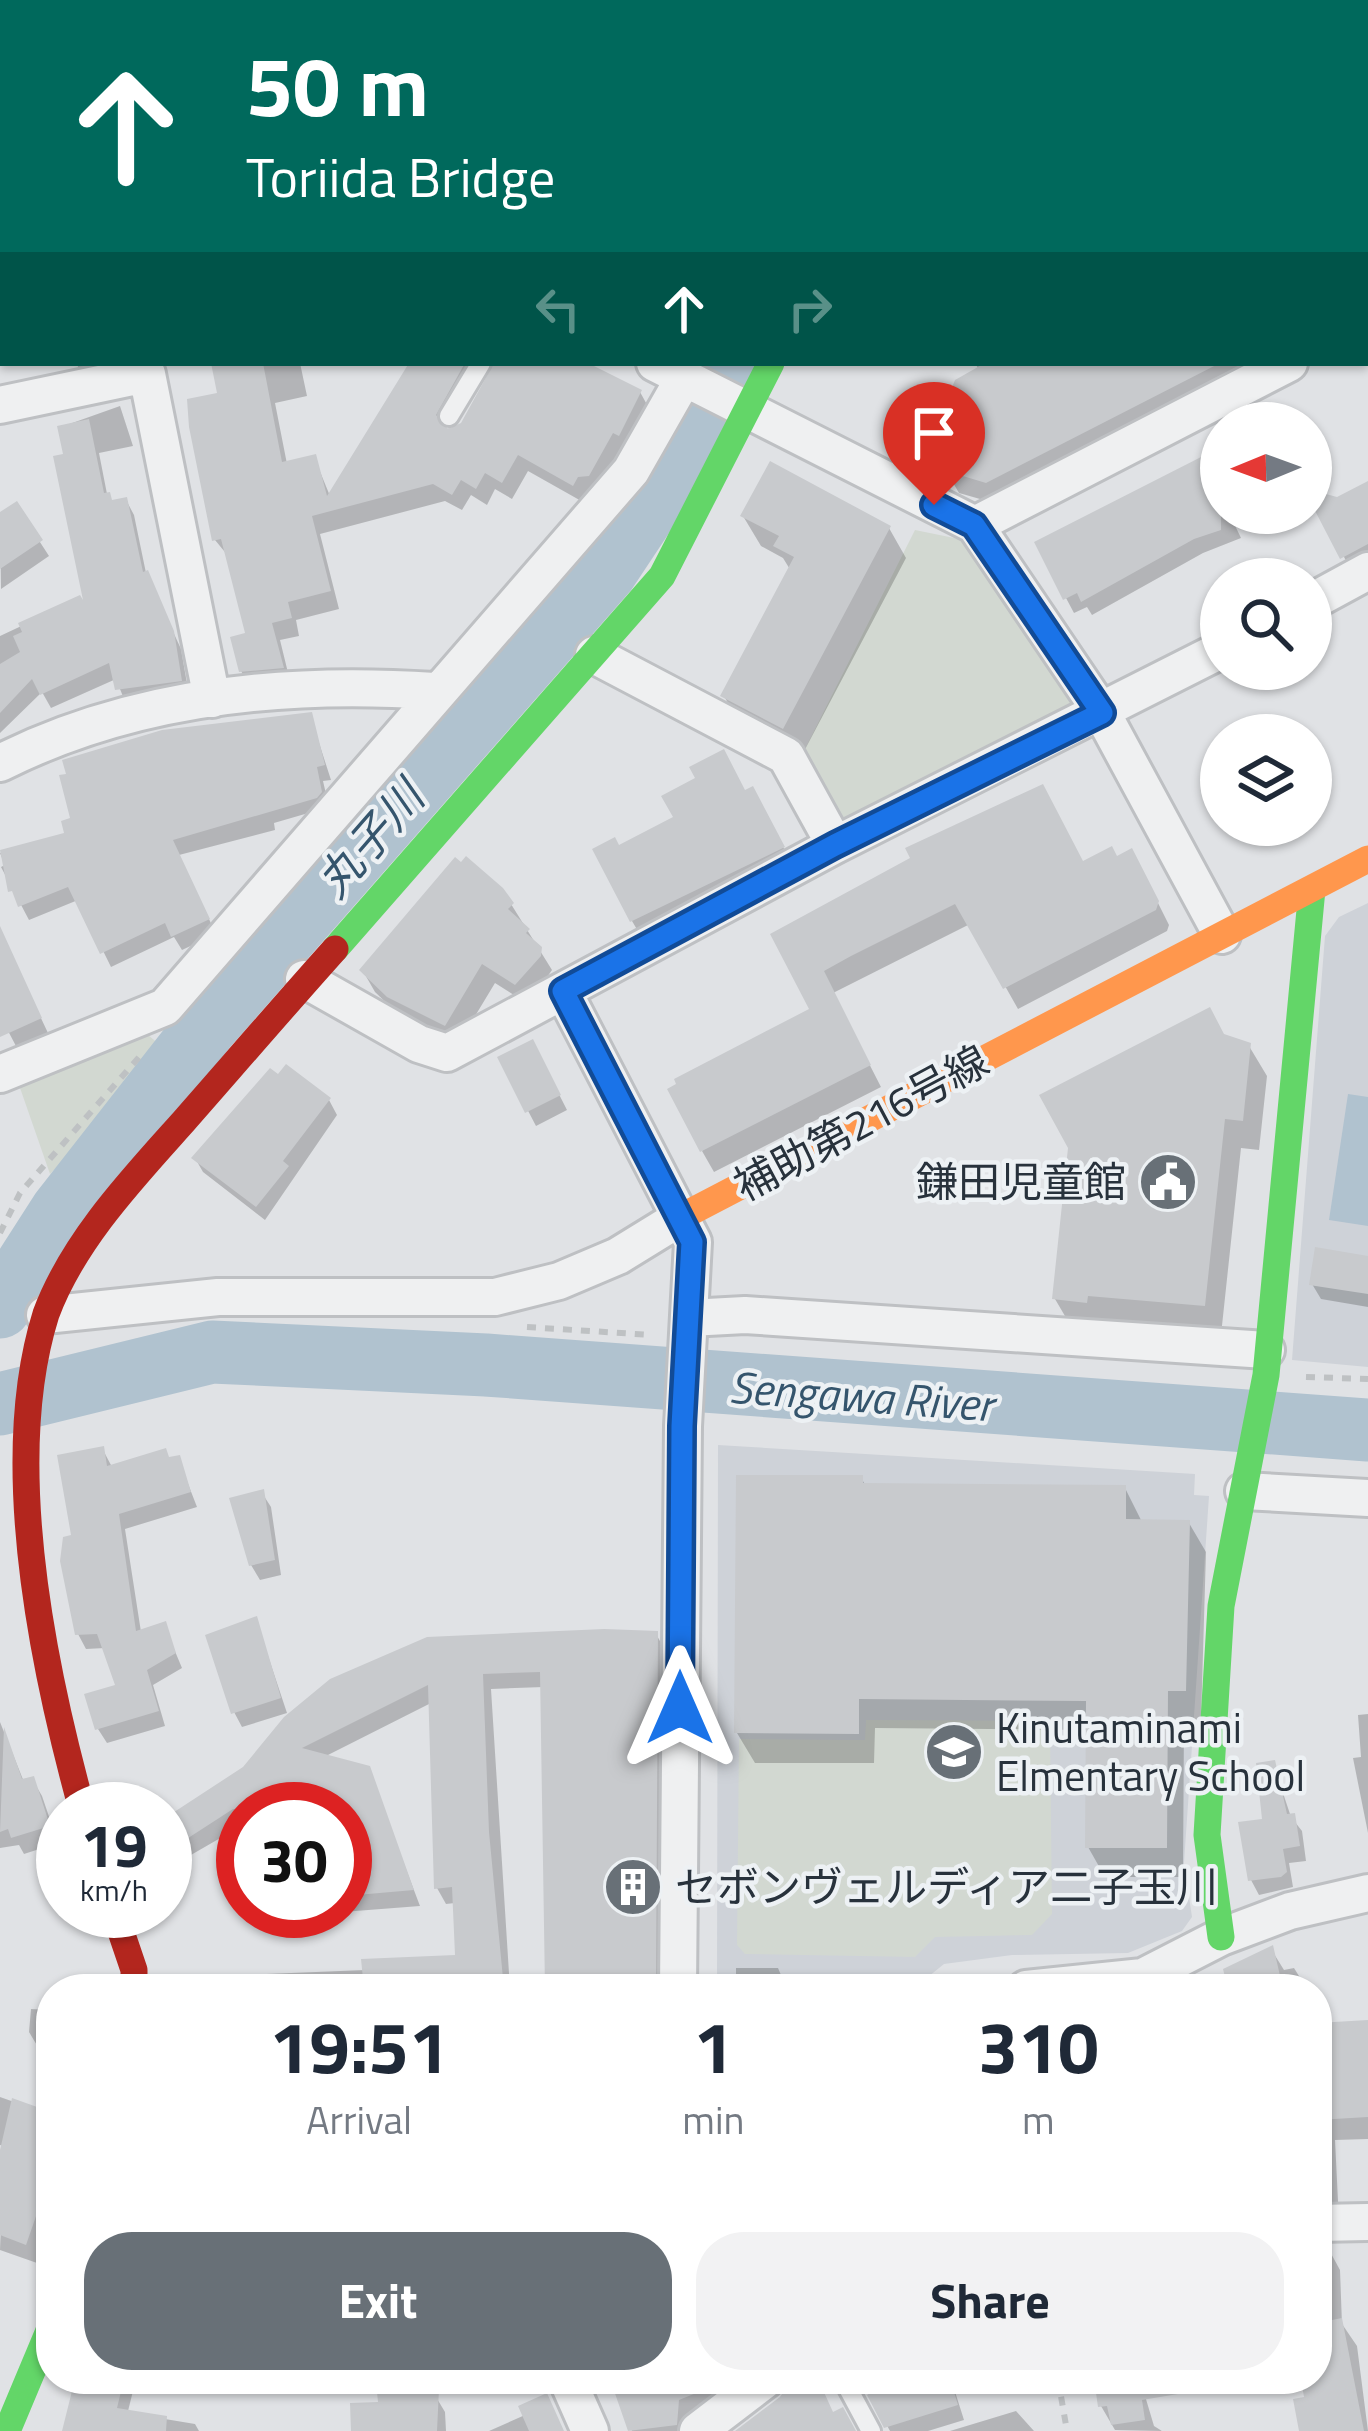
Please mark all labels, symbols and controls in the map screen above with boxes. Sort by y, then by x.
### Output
text: 50 m [246,21,429,149]
icon: ahead [48,48,204,204]
text: Toriida Bridge [246,136,555,218]
icon: left [525,276,591,342]
icon: ahead [651,276,717,342]
icon: right [777,276,843,342]
pin [883,382,985,505]
icon: arrive [901,400,967,466]
north arrow [1200,402,1332,534]
map controls [1200,402,1332,846]
button: search [1200,558,1332,690]
button: layers [1200,714,1332,846]
water label: 丸子川 [299,762,442,912]
street label: 補助第216号線 [722,1028,999,1216]
place label: 鎌田児童館 [916,1149,1126,1213]
public building icon: 鎌田児童館 [1137,1151,1199,1213]
water label: Sengawa River [727,1352,1000,1438]
position arrow [617,1645,743,1771]
place label: Kinutaminami Elmentary School [996,1695,1305,1807]
school or university icon: Kinutaminami Elmentary School [923,1721,985,1783]
speed limit sign: 30 [216,1782,372,1938]
text: 19 [80,1799,148,1890]
place label: セボンヴェルディア二子玉川 [675,1854,1218,1918]
building icon: セボンヴェルディア二子玉川 [602,1856,664,1918]
text: km/h [80,1867,148,1913]
text: 19:51 [269,1991,449,2101]
text: 1 [693,1991,734,2101]
text: 310 [978,1991,1099,2101]
text: Arrival [306,2090,412,2149]
text: min [682,2090,744,2149]
text: m [1022,2090,1054,2149]
button: Exit [84,2232,672,2370]
button: Share [696,2232,1284,2370]

